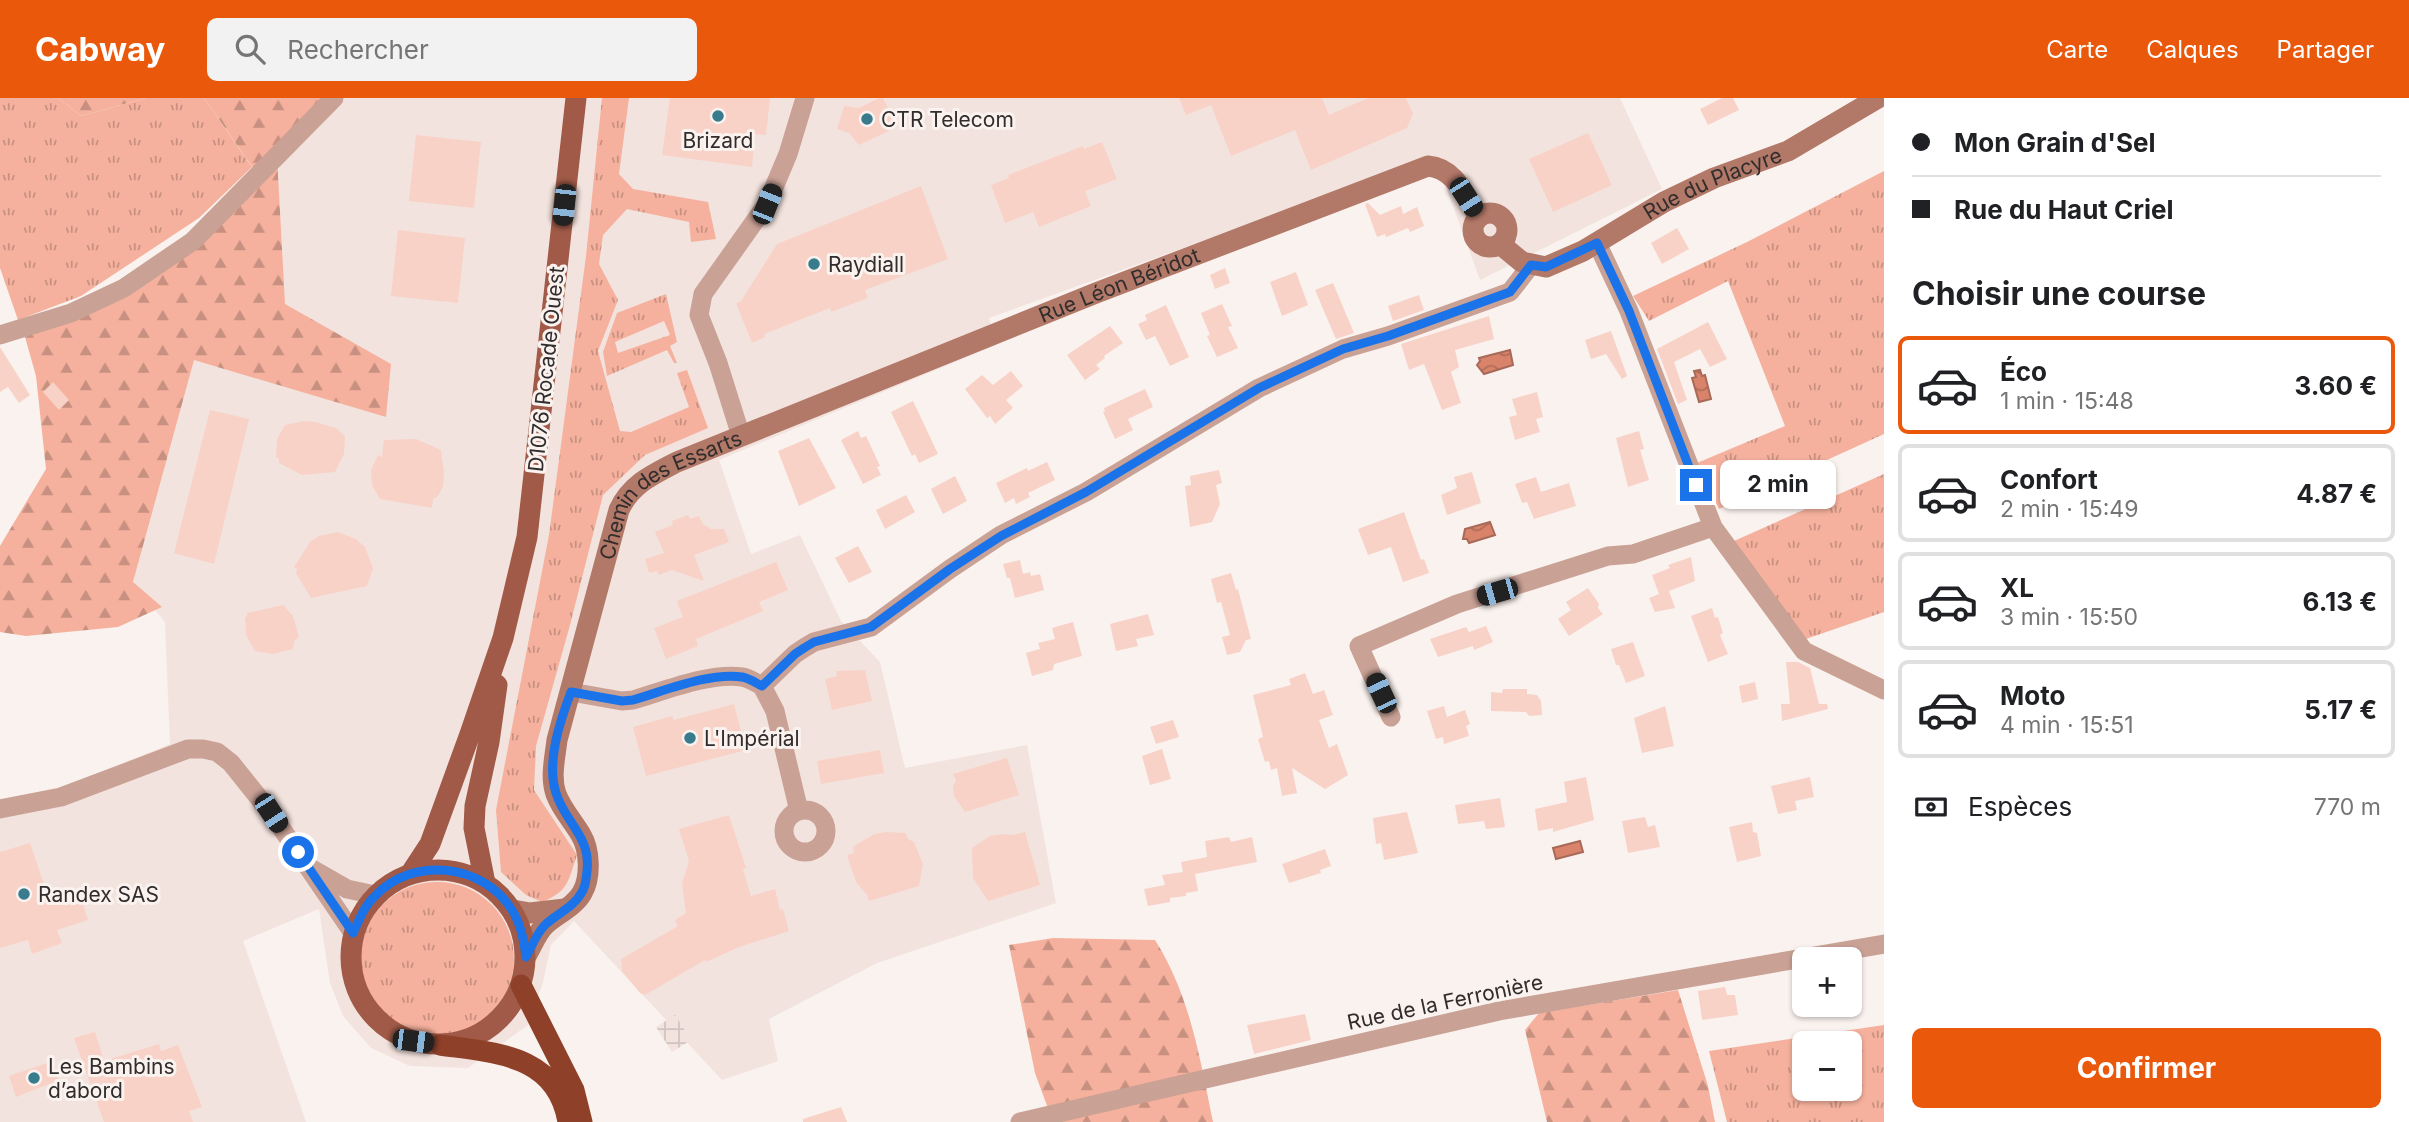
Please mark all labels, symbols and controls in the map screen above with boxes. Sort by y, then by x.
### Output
search box [207,18,697,81]
text: Cabway [35,29,165,69]
icon: search [231,30,269,68]
text: Rechercher [287,34,429,65]
text: Carte [2046,35,2108,64]
text: Calques [2146,35,2239,64]
text: Partager [2277,35,2374,64]
place label: CTR Telecom [881,107,1014,132]
marker: Brizard [710,108,726,124]
marker: CTR Telecom [859,111,875,127]
text: Mon Grain d'Sel [1954,127,2156,158]
place label: Brizard [683,128,753,153]
street label: Rue du Placyre [1638,142,1785,224]
car [1446,174,1487,220]
car [750,181,785,227]
car [552,183,577,227]
text: Rue du Haut Criel [1954,194,2174,225]
street label: Rue Léon Béridot [1035,242,1203,327]
place label: Raydiall [828,252,904,277]
marker: Raydiall [806,256,822,272]
street label: D1076 Rocade Ouest [523,265,569,473]
text: Choisir une course [1912,274,2206,313]
icon: car [1916,354,1979,417]
text: Éco [2000,356,2047,387]
text: 3.60 € [2294,370,2377,401]
text: 1 min · 15:48 [2000,387,2134,415]
street label: Chemin des Essarts [594,425,745,563]
callout: 2 min [1720,460,1836,510]
icon: car [1916,462,1979,525]
text: Confort [2000,464,2098,495]
route end [1680,469,1712,501]
text: 2 min [1747,470,1809,498]
text: 4.87 € [2296,478,2377,509]
text: 2 min · 15:49 [2000,495,2138,523]
icon: car [1916,570,1979,633]
text: XL [2000,572,2034,603]
car [1474,576,1521,608]
text: 6.13 € [2303,586,2377,617]
text: 3 min · 15:50 [2000,603,2138,631]
car [1363,670,1400,716]
icon: car [1916,678,1979,741]
text: Moto [2000,680,2065,711]
text: 5.17 € [2304,694,2377,725]
text: 4 min · 15:51 [2000,711,2134,739]
place label: L'Impérial [704,726,800,751]
marker: L'Impérial [682,730,698,746]
icon: cash [1912,788,1950,826]
car [251,790,292,836]
text: Espèces [1968,791,2072,822]
text: 770 m [2314,793,2381,821]
route start [282,836,314,868]
place label: Randex SAS [38,882,159,907]
marker: Randex SAS [16,886,32,902]
map controls [1792,947,1862,1101]
button: + [1792,947,1862,1017]
street label: Rue de la Ferronière [1345,969,1545,1035]
car [391,1028,436,1054]
button: Confirmer [1912,1028,2381,1108]
button: − [1792,1031,1862,1101]
place label: Les Bambins d’abord [48,1054,174,1103]
marker: Les Bambins d’abord [26,1070,42,1086]

